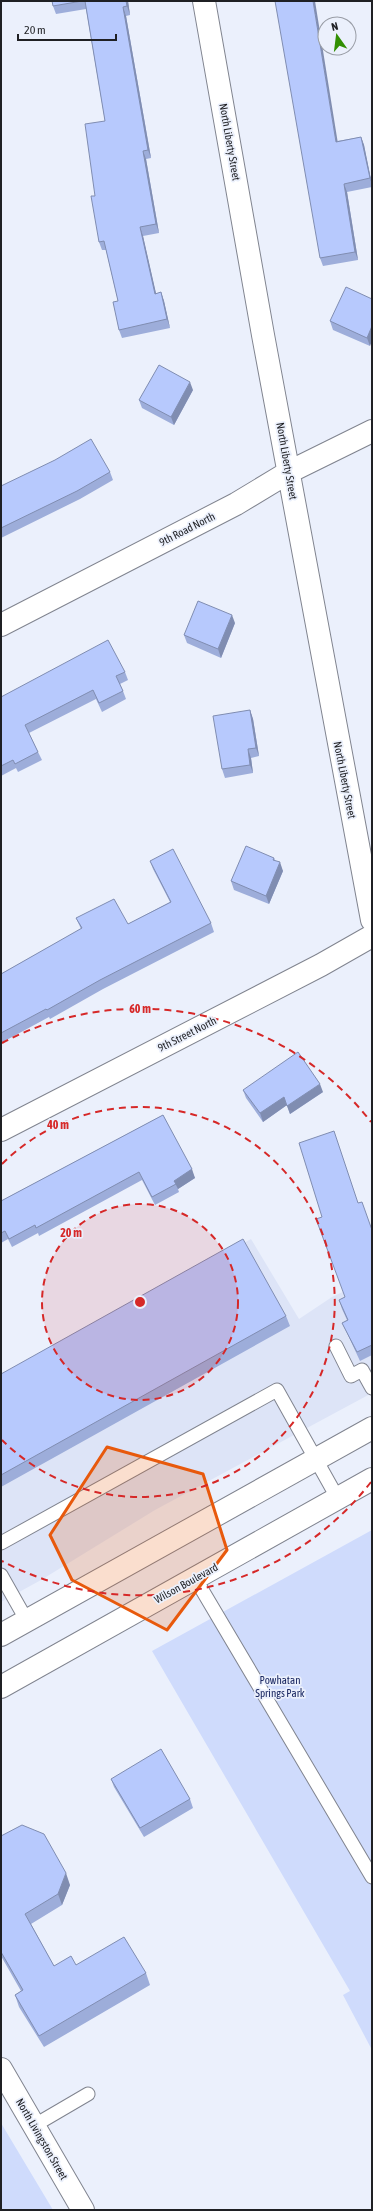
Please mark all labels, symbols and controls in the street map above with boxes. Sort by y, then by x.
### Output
scale bar [18,16,116,42]
north arrow [317,16,357,56]
text: N [330,20,339,33]
text: 20 m [24,23,46,37]
street label: North Liberty Street [217,102,243,182]
street label: North Liberty Street [274,421,300,501]
street label: 9th Road North [157,510,217,548]
street label: North Liberty Street [332,740,358,820]
text: 60 m [129,1002,151,1016]
street label: 9th Street North [156,1014,218,1054]
text: 40 m [46,1118,69,1132]
text: 20 m [60,1226,82,1240]
centre of rings [133,1295,147,1309]
street label: Wilson Boulevard [152,1561,220,1605]
park label: Powhatan Springs Park [255,1674,305,1699]
street label: North Livingston Street [14,2096,70,2182]

